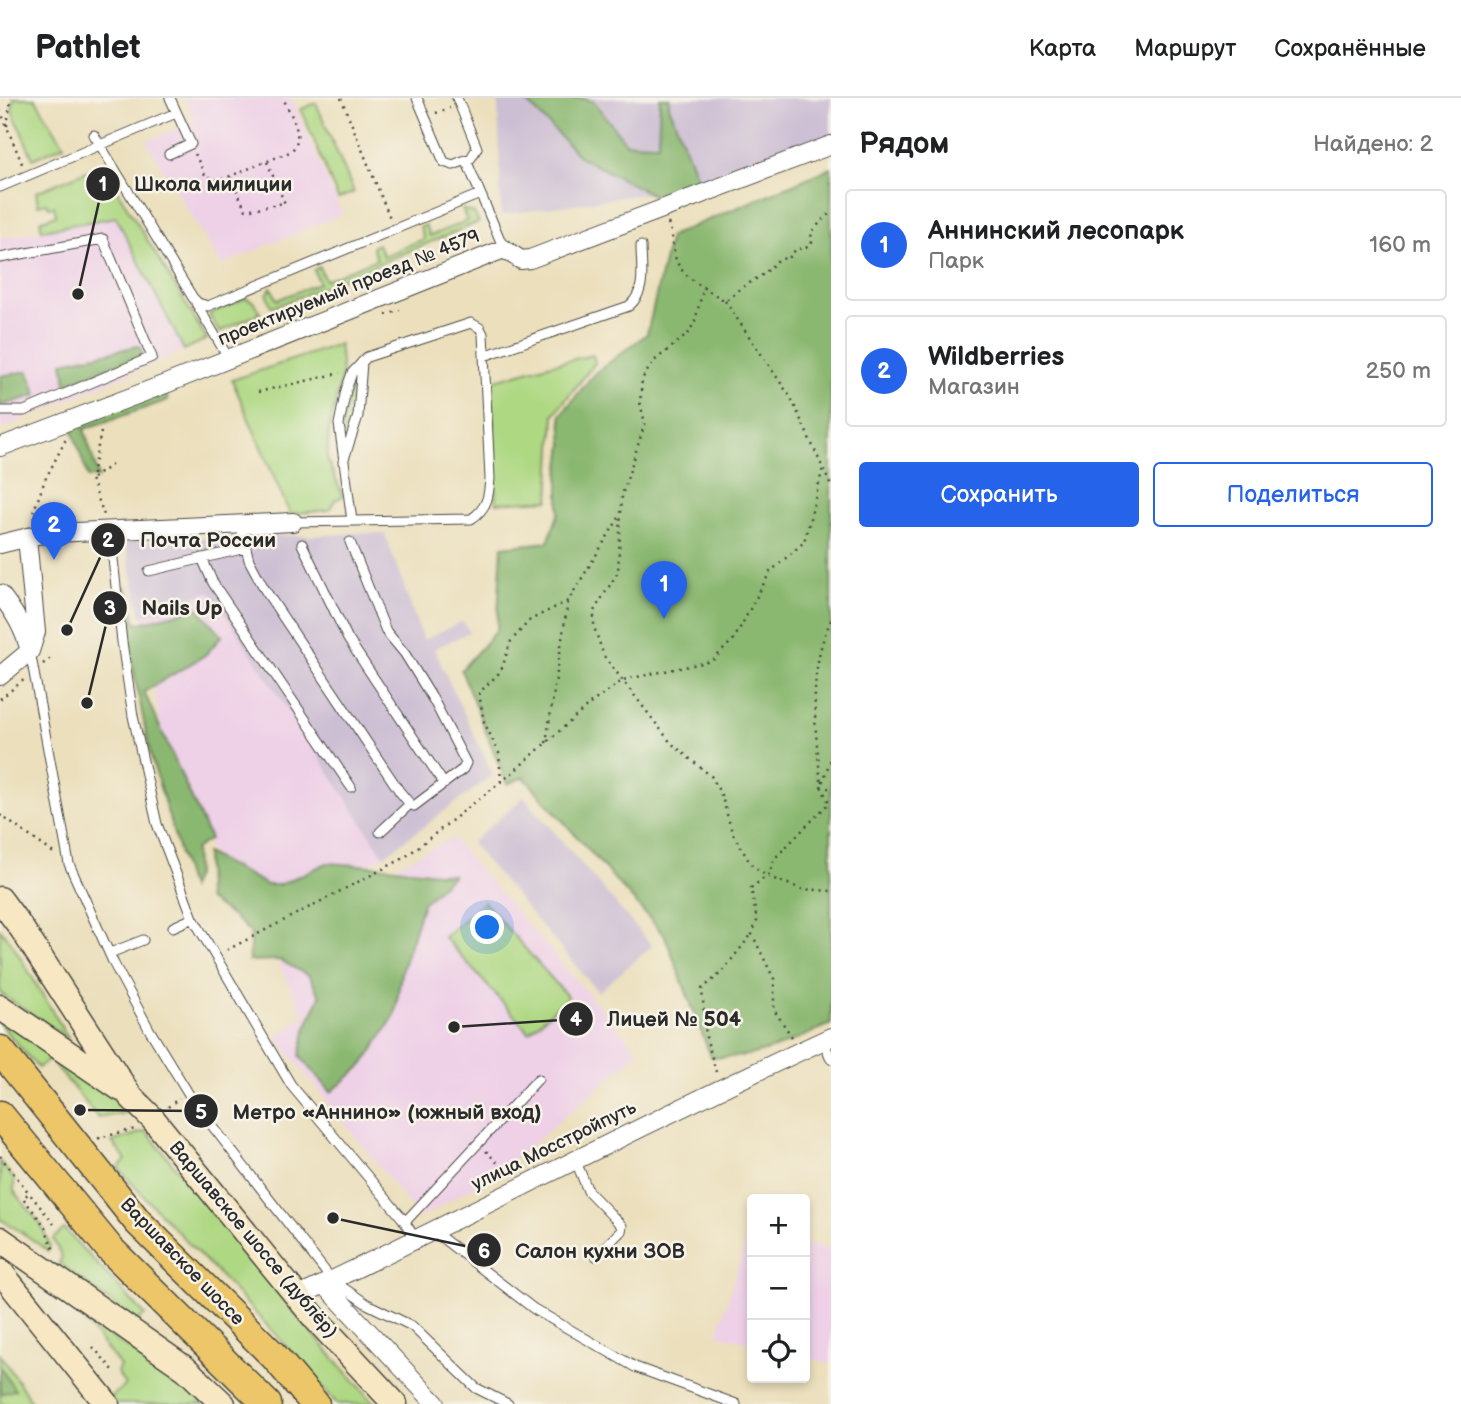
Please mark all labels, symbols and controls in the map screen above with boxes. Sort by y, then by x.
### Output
text: Pathlet [35,28,140,68]
text: Карта [1029,34,1096,63]
text: Маршрут [1134,34,1236,63]
text: Сохранённые [1274,34,1426,63]
text: Рядом [859,126,949,162]
text: Найдено: 2 [1313,130,1433,158]
callout: Школа милиции [85,163,307,205]
text: 1 [99,172,107,197]
text: Школа милиции [134,172,292,197]
text: Аннинский лесопарк [928,216,1184,247]
street label: проектируемый проезд № 4579 [215,225,483,351]
text: 1 [879,231,889,259]
text: 160 m [1369,231,1431,259]
text: Парк [928,247,984,275]
text: Wildberries [928,342,1064,373]
text: 2 [877,357,891,385]
text: 250 m [1365,357,1431,385]
text: Магазин [928,373,1020,401]
button: Сохранить [859,462,1139,527]
button: Поделиться [1153,462,1433,527]
pin: 2 [31,502,77,560]
callout: Почта России [90,519,290,561]
text: 2 [102,528,115,553]
text: Почта России [140,528,276,553]
pin: 1 [641,561,687,619]
callout: Nails Up [93,587,237,629]
text: 3 [104,596,116,621]
text: Nails Up [141,596,223,621]
your location [470,910,504,944]
callout: Лицей № 504 [558,998,755,1040]
text: 4 [570,1007,583,1032]
text: Лицей № 504 [606,1007,742,1032]
callout: Метро «Аннино» (южный вход) [184,1090,556,1132]
street label: улица Мосстройпуть [468,1096,641,1196]
text: 5 [195,1100,207,1125]
text: Метро «Аннино» (южный вход) [232,1100,542,1125]
street label: Варшавское шоссе (дублёр) [164,1137,342,1343]
street label: Варшавское шоссе [115,1194,249,1330]
map controls [747,1194,810,1383]
button: + [747,1194,810,1257]
callout: Салон кухни ЗОВ [466,1229,699,1271]
text: 6 [478,1239,490,1264]
text: Салон кухни ЗОВ [515,1239,685,1264]
button: − [747,1257,810,1320]
button: locate [747,1320,810,1383]

